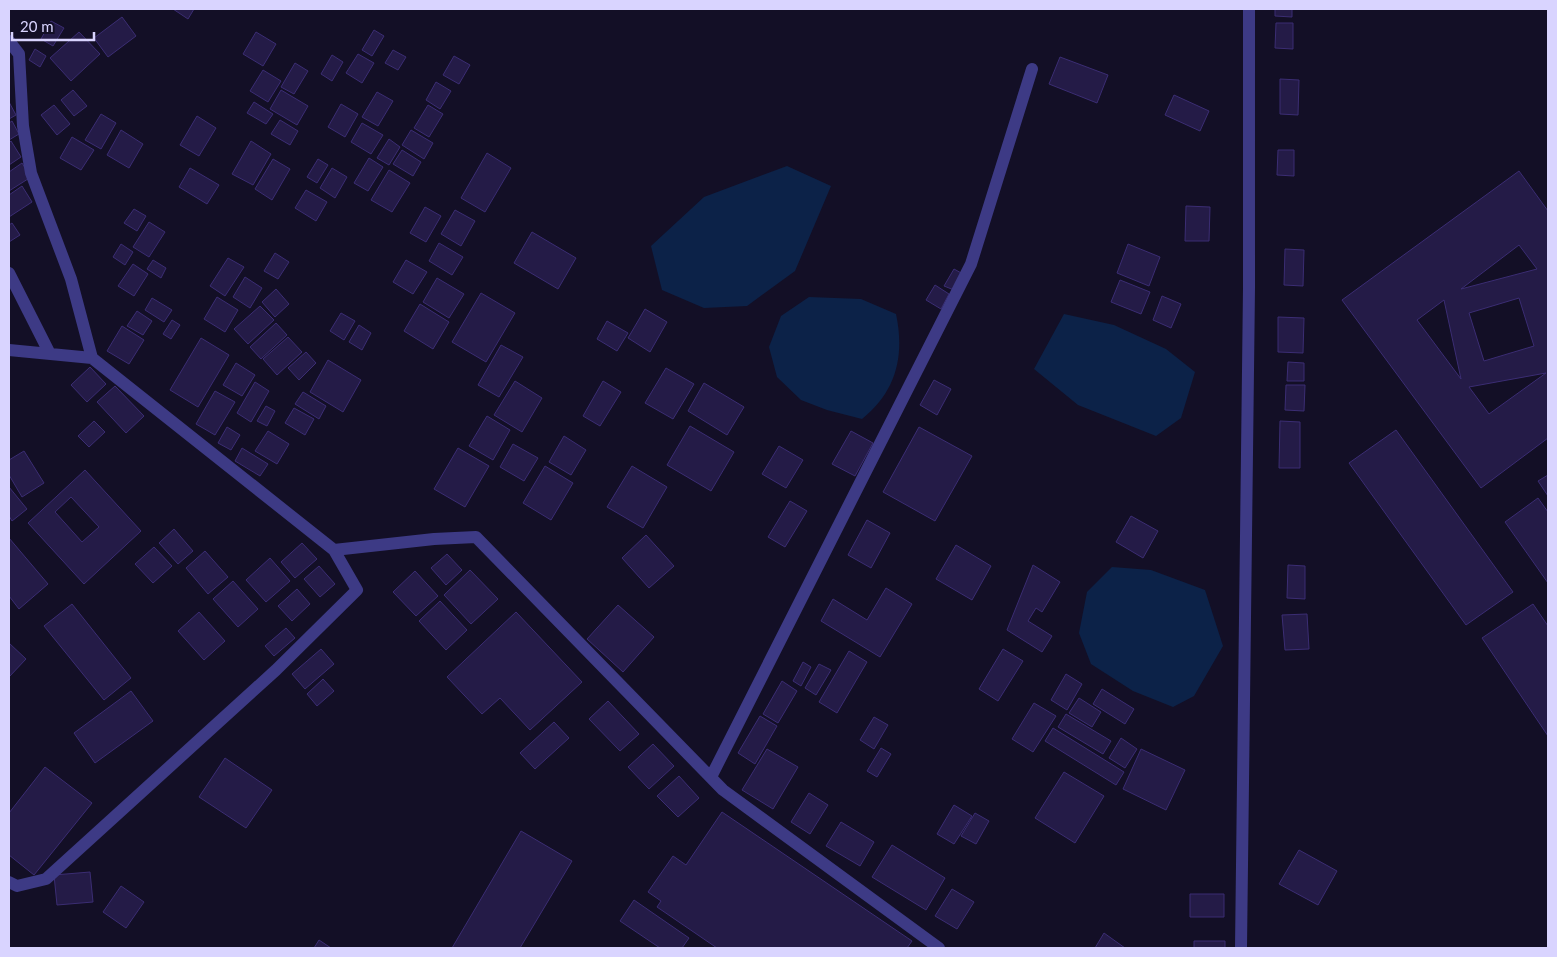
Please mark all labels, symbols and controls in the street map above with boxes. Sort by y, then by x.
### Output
scale bar [12,10,95,42]
text: 20 m [20,17,54,35]

